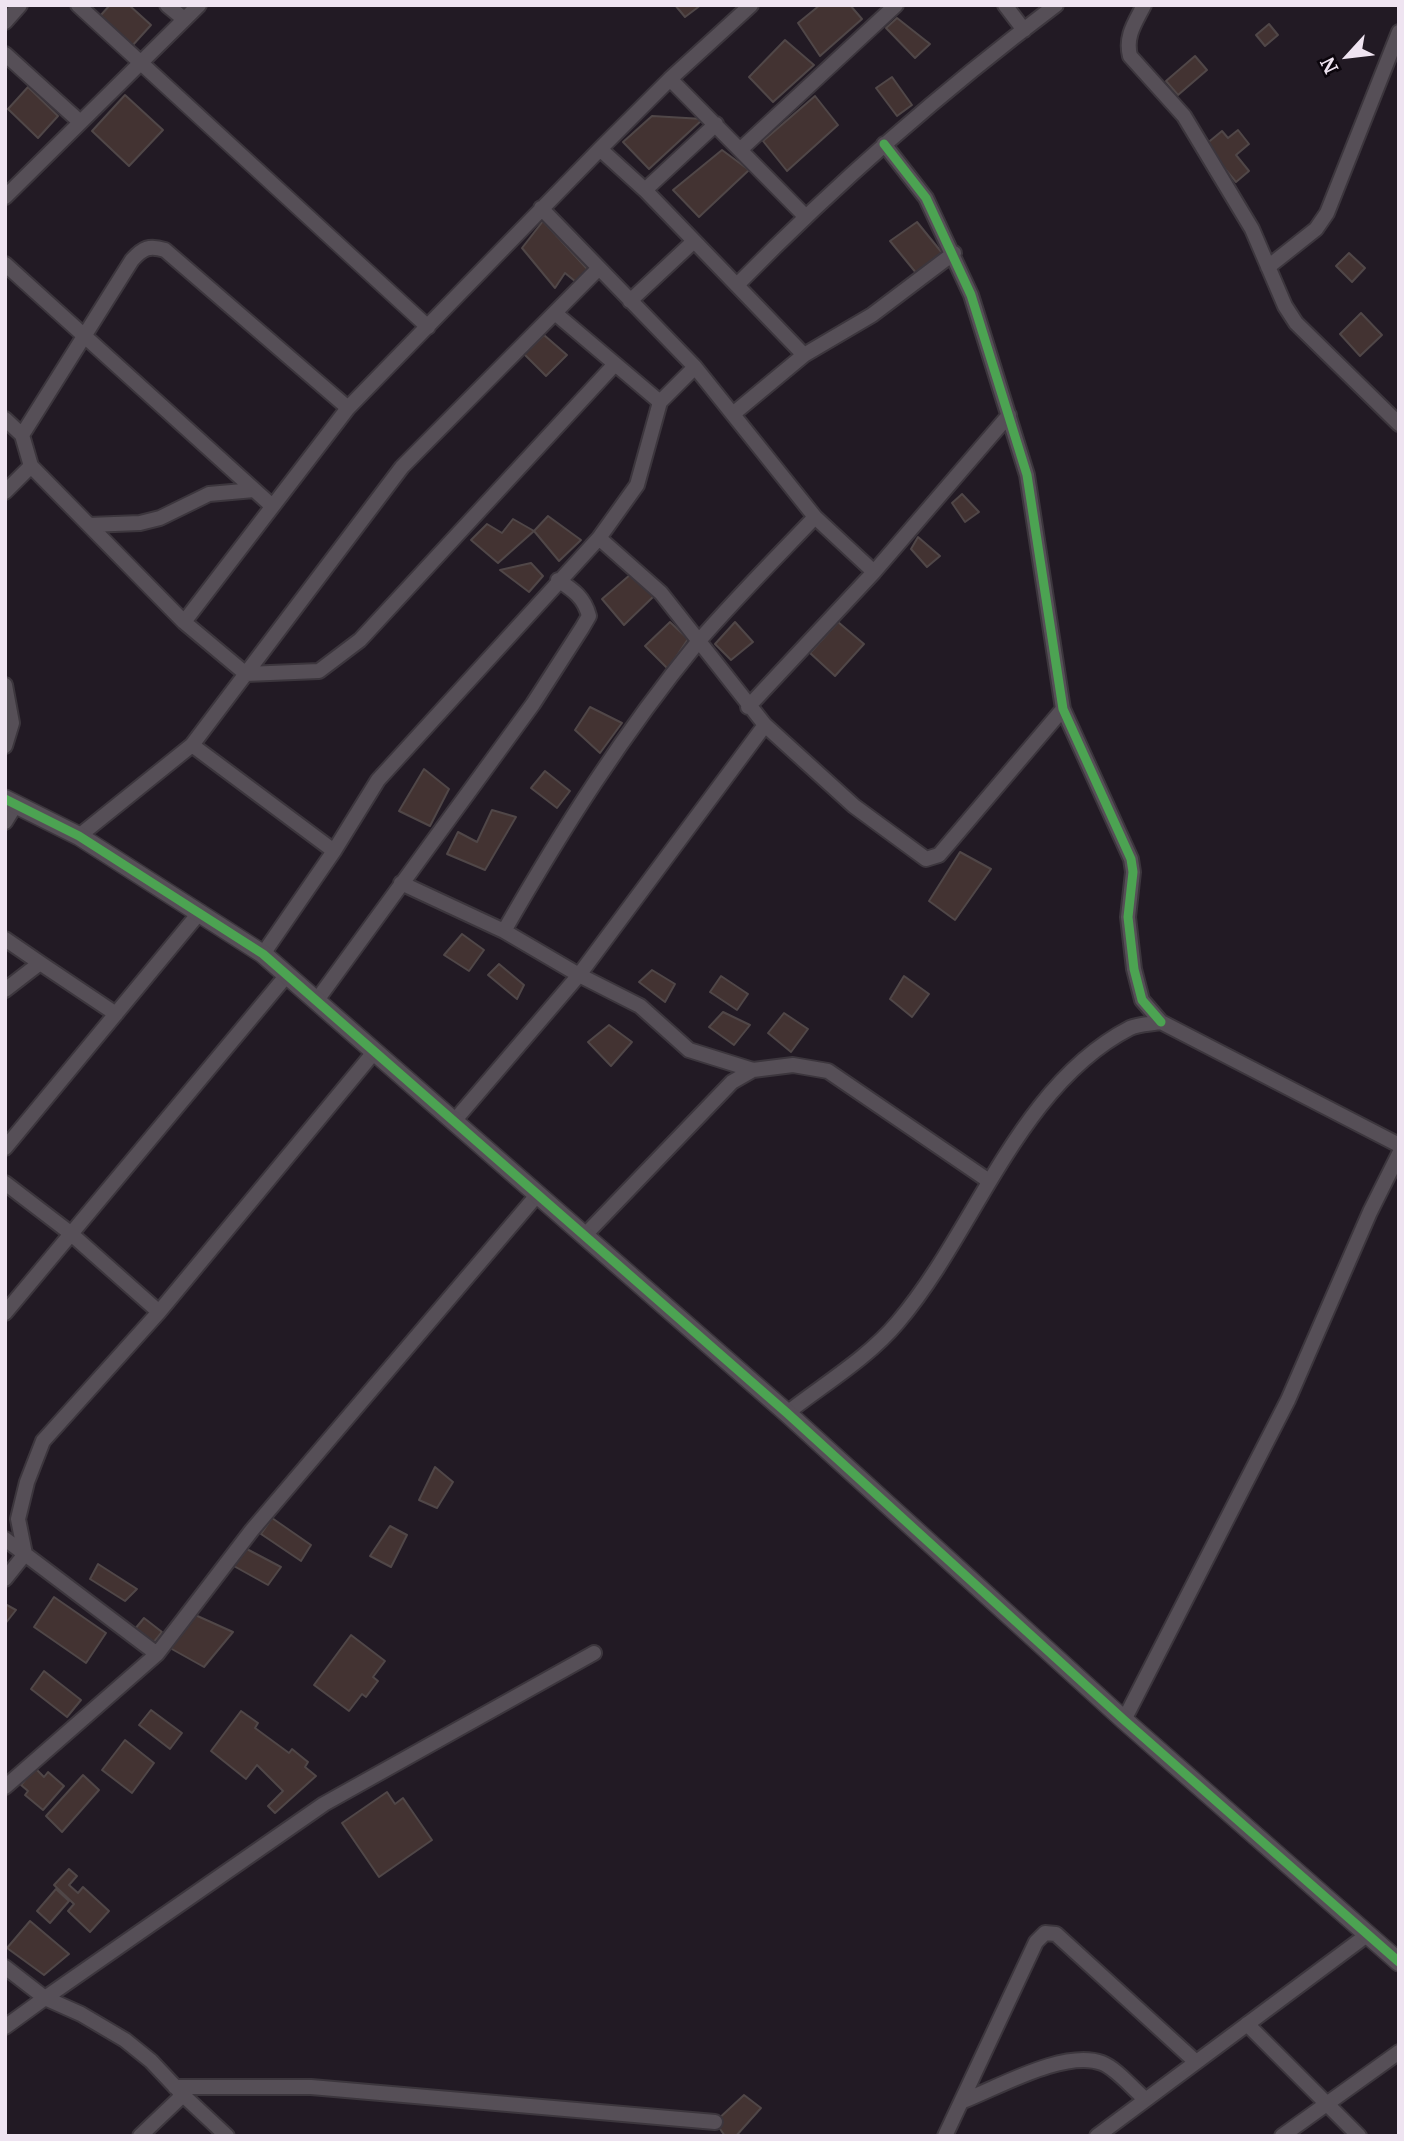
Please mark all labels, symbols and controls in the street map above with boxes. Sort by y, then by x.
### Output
north arrow [1313,21,1383,91]
text: N [1315,53,1343,78]

